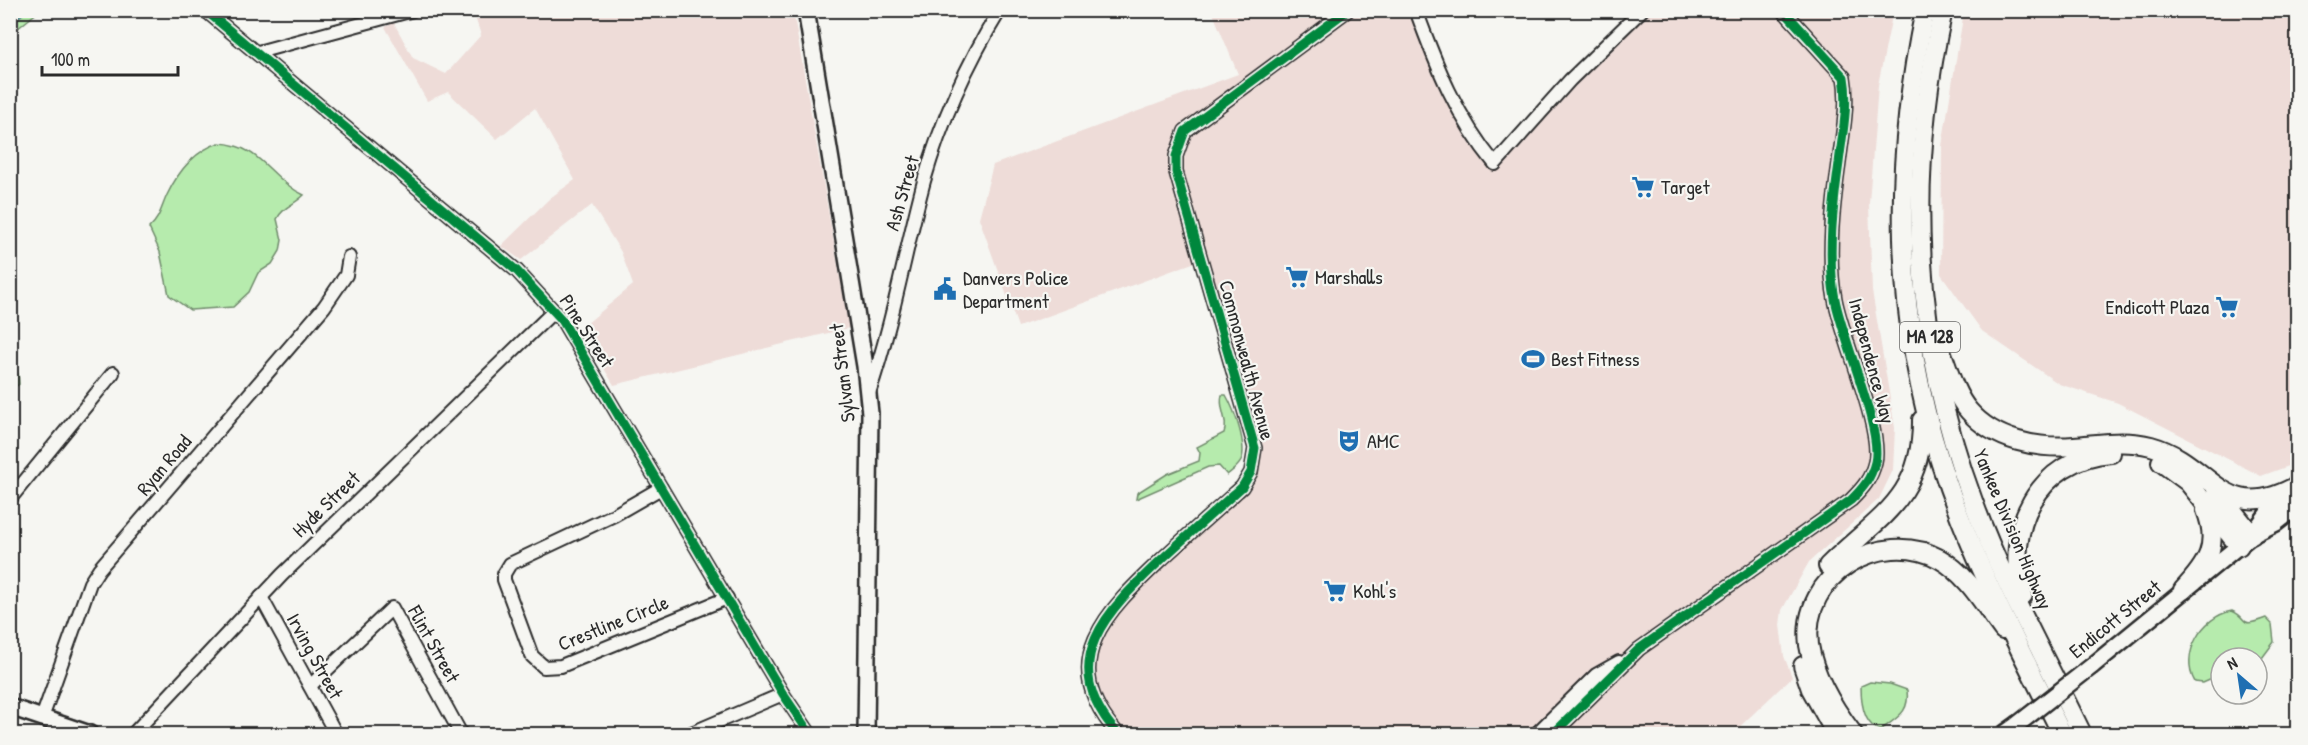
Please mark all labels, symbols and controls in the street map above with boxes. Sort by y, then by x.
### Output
scale bar [42,39,178,77]
text: 100 m [51,47,90,72]
street label: Ash Street [878,151,925,234]
place label: Target [1661,173,1711,200]
supermarket icon: Target [1630,174,1656,200]
place label: Marshalls [1315,263,1383,290]
place label: Danvers Police Department [963,264,1069,314]
supermarket icon: Marshalls [1284,264,1310,290]
public building icon: Danvers Police Department [932,276,958,302]
street label: Commonwealth Avenue [1213,277,1282,443]
street label: Pine Street [554,289,622,374]
place label: Endicott Plaza [2105,293,2209,320]
supermarket icon: Endicott Plaza [2214,294,2240,320]
street label: Independence Way [1843,295,1902,427]
street label: Sylvan Street [822,321,861,424]
road number: MA 128 [1900,322,1960,352]
place label: Best Fitness [1551,345,1640,372]
sports icon: Best Fitness [1520,346,1546,372]
place label: AMC [1367,427,1400,454]
street label: Ryan Road [130,428,197,501]
theatre icon: AMC [1336,428,1362,454]
street label: Yankee Division Highway [1968,445,2059,613]
street label: Hyde Street [286,464,366,543]
street label: Endicott Street [2063,573,2167,664]
place label: Kohl's [1353,577,1397,604]
supermarket icon: Kohl's [1322,578,1348,604]
street label: Crestline Circle [554,588,672,657]
street label: Flint Street [402,599,467,688]
street label: Irving Street [281,608,351,704]
north arrow [2209,646,2269,706]
text: N [2223,651,2241,675]

